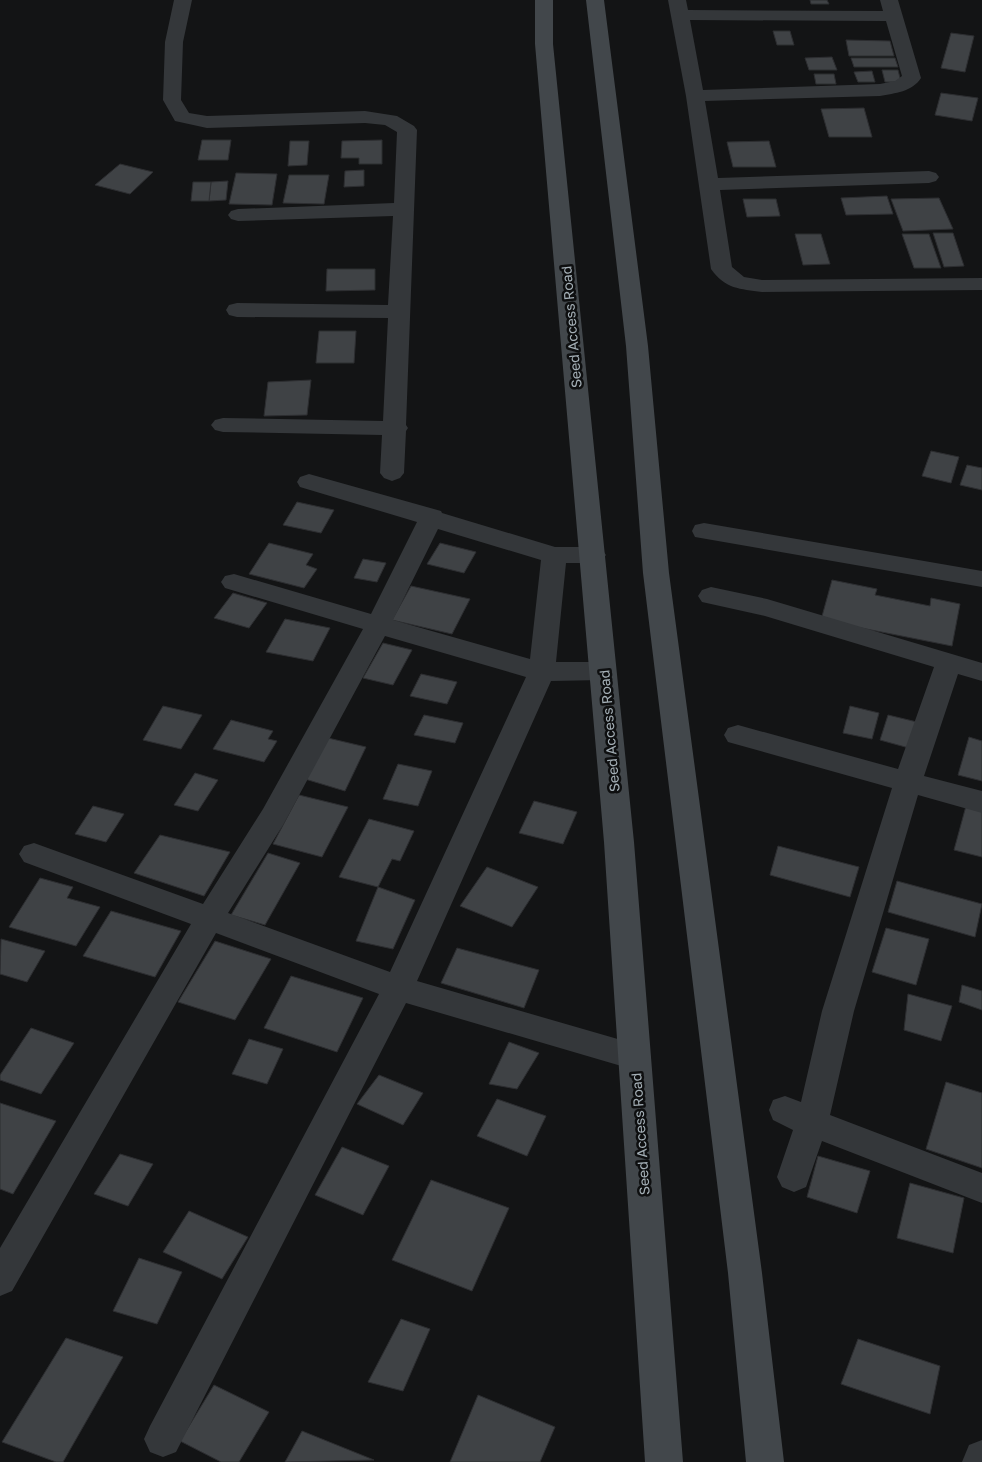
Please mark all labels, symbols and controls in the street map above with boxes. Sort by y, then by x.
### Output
street label: Seed Access Road [557,265,585,389]
street label: Seed Access Road [595,669,623,793]
street label: Seed Access Road [627,1072,653,1196]

